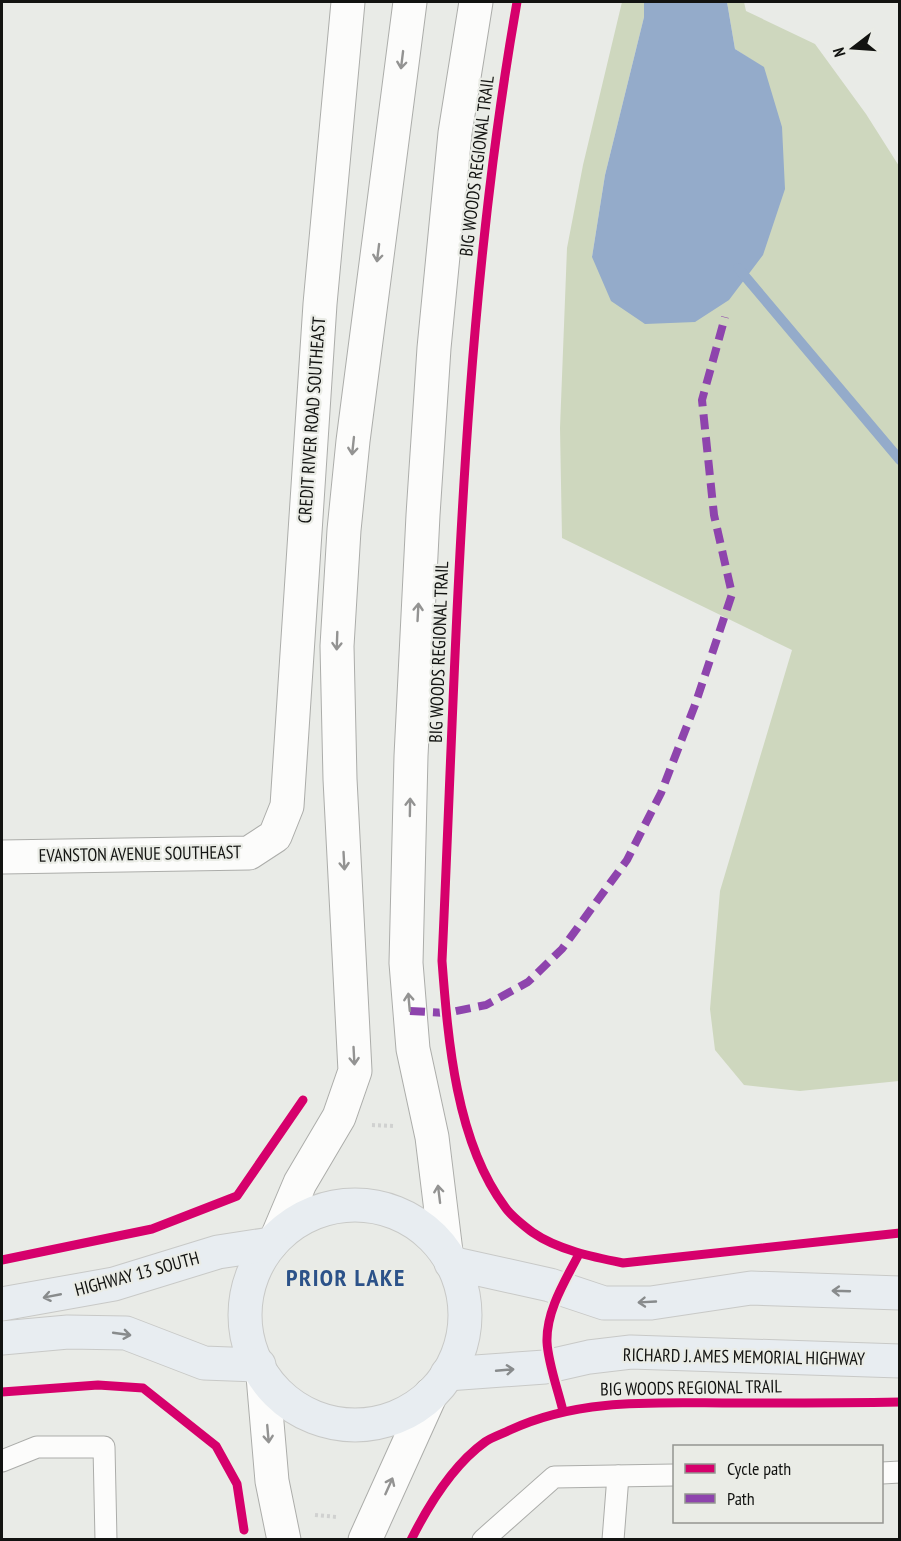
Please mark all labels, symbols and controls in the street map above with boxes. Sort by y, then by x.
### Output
north arrow [823,18,883,78]
text: N [828,45,849,59]
one-way arrow [397,49,408,69]
street label: BIG WOODS REGIONAL TRAIL [454,74,499,258]
one-way arrow [372,243,383,262]
street label: CREDIT RIVER ROAD SOUTHEAST [293,316,330,524]
one-way arrow [347,436,358,456]
street label: BIG WOODS REGIONAL TRAIL [424,560,453,743]
one-way arrow [413,603,424,623]
one-way arrow [332,630,343,650]
one-way arrow [404,797,416,817]
street label: EVANSTON AVENUE SOUTHEAST [38,840,242,867]
one-way arrow [338,850,349,870]
one-way arrow [404,992,415,1012]
one-way arrow [348,1045,359,1065]
one-way arrow [433,1185,444,1205]
street label: HIGHWAY 13 SOUTH [72,1246,202,1301]
district label: PRIOR LAKE [286,1262,406,1293]
one-way arrow [832,1285,852,1297]
one-way arrow [42,1291,62,1302]
one-way arrow [638,1297,658,1308]
one-way arrow [112,1329,132,1340]
street label: RICHARD J. AMES MEMORIAL HIGHWAY [623,1343,866,1370]
one-way arrow [495,1364,515,1375]
street label: BIG WOODS REGIONAL TRAIL [600,1374,783,1401]
one-way arrow [263,1424,274,1444]
legend [673,1445,883,1523]
text: Cycle path [727,1457,791,1480]
one-way arrow [384,1477,395,1496]
text: Path [727,1487,755,1510]

